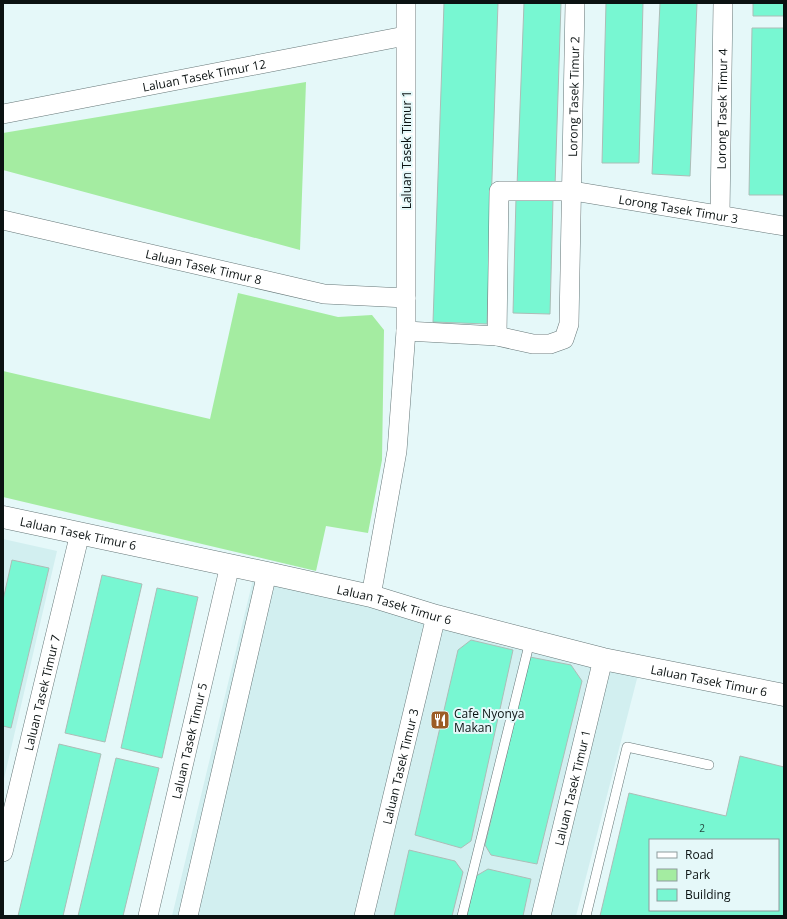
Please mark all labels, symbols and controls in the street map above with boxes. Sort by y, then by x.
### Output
street label: Lorong Tasek Timur 2 [564,36,583,157]
street label: Lorong Tasek Timur 4 [712,48,731,170]
street label: Laluan Tasek Timur 12 [141,55,268,95]
street label: Laluan Tasek Timur 1 [398,91,415,209]
street label: Lorong Tasek Timur 3 [617,190,740,227]
street label: Laluan Tasek Timur 8 [144,245,264,288]
street label: Laluan Tasek Timur 6 [19,512,138,554]
street label: Laluan Tasek Timur 6 [335,580,454,628]
street label: Laluan Tasek Timur 7 [19,633,64,752]
street label: Laluan Tasek Timur 6 [649,660,769,700]
street label: Laluan Tasek Timur 5 [167,681,211,800]
place label: Cafe Nyonya Makan [454,705,524,736]
street label: Laluan Tasek Timur 3 [378,706,422,826]
restaurant icon: Cafe Nyonya Makan [429,709,451,731]
street label: Laluan Tasek Timur 1 [550,728,594,847]
house number: 2 [699,821,705,835]
legend [649,839,779,911]
text: Road [685,846,714,863]
text: Park [685,866,711,883]
text: Building [685,886,731,903]

